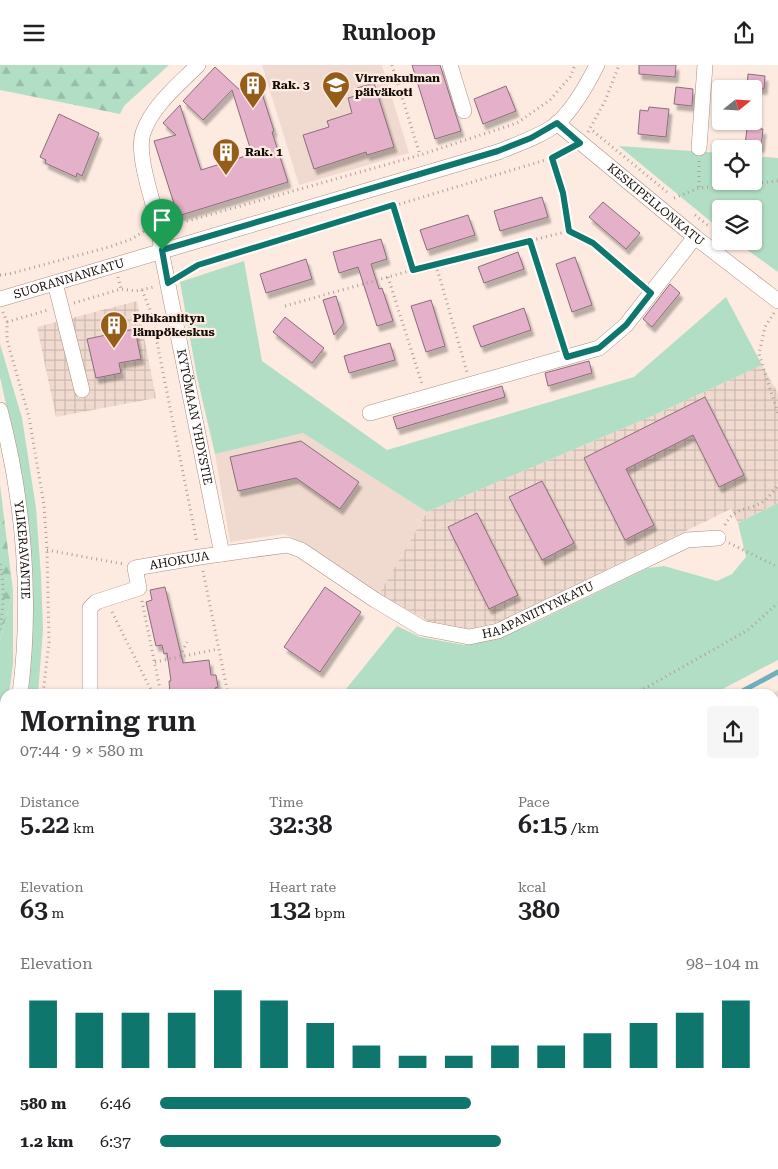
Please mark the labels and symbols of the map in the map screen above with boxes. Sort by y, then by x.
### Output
building icon: Rak. 3 [238,70,268,109]
school or university icon: Virrenkulman päiväkoti [321,70,351,109]
place label: Virrenkulman päiväkoti [355,71,440,99]
place label: Rak. 3 [272,78,310,92]
north arrow [712,80,762,130]
building icon: Rak. 1 [211,137,241,176]
place label: Rak. 1 [245,145,283,159]
street label: KESKIPELLONKATU [604,160,707,249]
pin [141,199,183,250]
street label: SUORANNANKATU [12,256,127,302]
building icon: Pihkaniityn lämpökeskus [99,310,129,349]
place label: Pihkaniityn lämpökeskus [133,311,215,339]
street label: KYTÖMAAN YHDYSTIE [174,348,215,486]
street label: YLIKERAVANTIE [11,500,32,599]
street label: AHOKUJA [148,549,211,572]
street label: HAAPANIITYNKATU [481,579,597,641]

